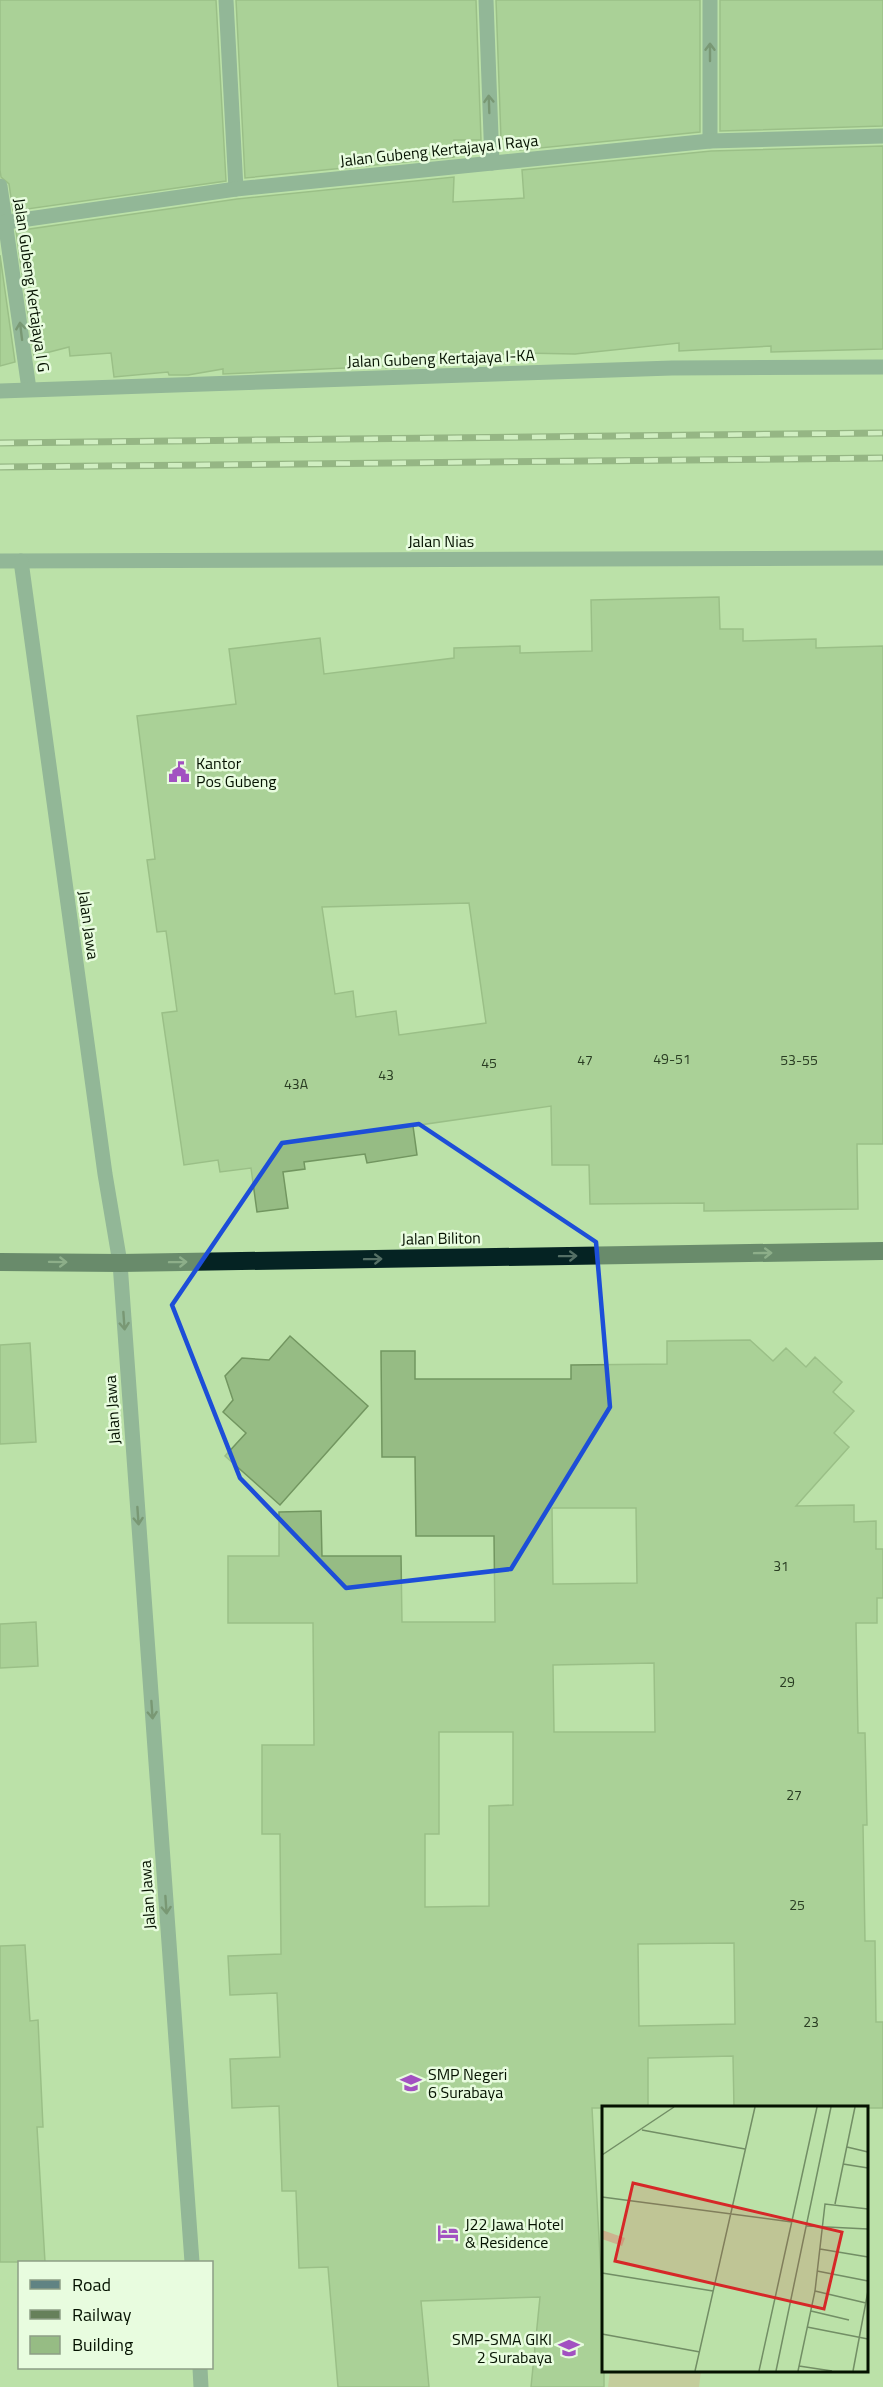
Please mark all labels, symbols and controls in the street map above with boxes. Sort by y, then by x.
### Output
one-way arrow [704,43,716,63]
one-way arrow [484,95,495,115]
street label: Jalan Gubeng Kertajaya I Raya [339,128,539,172]
street label: Jalan Gubeng Kertajaya I G [8,196,56,374]
one-way arrow [16,322,27,342]
street label: Jalan Gubeng Kertajaya I-KA [347,343,536,373]
street label: Jalan Nias [408,529,474,553]
place label: Kantor Pos Gubeng [196,751,277,793]
public building icon: Kantor Pos Gubeng [167,760,191,784]
street label: Jalan Jawa [72,889,106,961]
house number: 49-51 [653,1048,691,1069]
house number: 47 [577,1049,593,1070]
house number: 53-55 [780,1049,818,1070]
house number: 45 [481,1052,497,1073]
house number: 43 [378,1064,394,1085]
house number: 43A [284,1073,309,1094]
street label: Jalan Biliton [401,1225,481,1251]
one-way arrow [753,1247,773,1259]
one-way arrow [558,1250,578,1262]
one-way arrow [363,1253,383,1265]
one-way arrow [48,1256,68,1268]
one-way arrow [168,1256,188,1268]
one-way arrow [119,1311,130,1331]
street label: Jalan Jawa [98,1375,126,1445]
one-way arrow [133,1505,144,1525]
house number: 31 [773,1555,789,1576]
house number: 29 [779,1671,795,1692]
one-way arrow [147,1700,158,1720]
house number: 27 [786,1784,802,1805]
street label: Jalan Jawa [133,1860,161,1930]
one-way arrow [161,1894,172,1914]
house number: 25 [789,1894,805,1915]
house number: 23 [803,2011,819,2032]
place label: SMP Negeri 6 Surabaya [428,2062,507,2104]
school or university icon: SMP Negeri 6 Surabaya [399,2071,423,2095]
inset map [602,2106,868,2372]
place label: J22 Jawa Hotel & Residence [465,2212,564,2254]
hotel icon: J22 Jawa Hotel & Residence [436,2221,460,2245]
legend [18,2261,213,2369]
text: Road [72,2271,111,2298]
text: Railway [72,2301,132,2328]
place label: SMP-SMA GIKI 2 Surabaya [452,2327,552,2369]
text: Building [72,2331,133,2358]
school or university icon: SMP-SMA GIKI 2 Surabaya [557,2336,581,2360]

